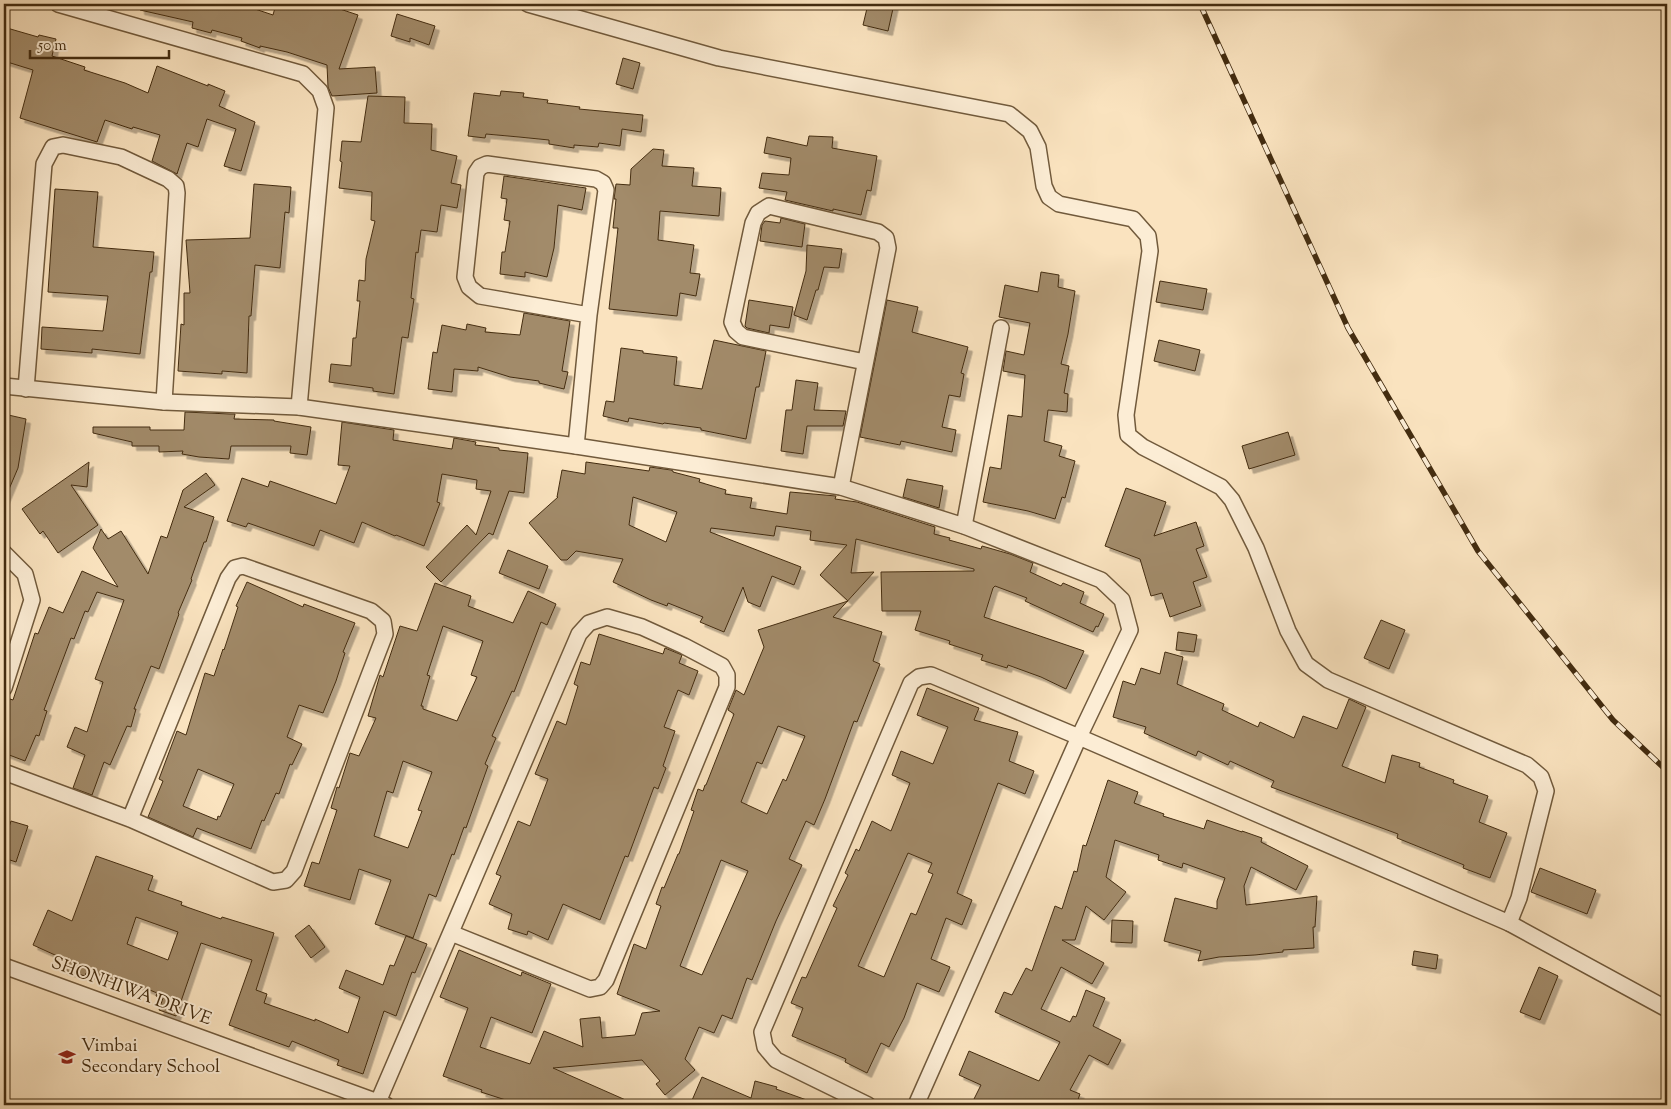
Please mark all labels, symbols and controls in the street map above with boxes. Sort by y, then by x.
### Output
scale bar [30,28,169,60]
text: 50 m [37,36,67,57]
street label: SHONHIWA DRIVE [47,951,215,1033]
place label: Vimbai Secondary School [81,1034,220,1081]
school or university icon: Vimbai Secondary School [57,1047,77,1067]

